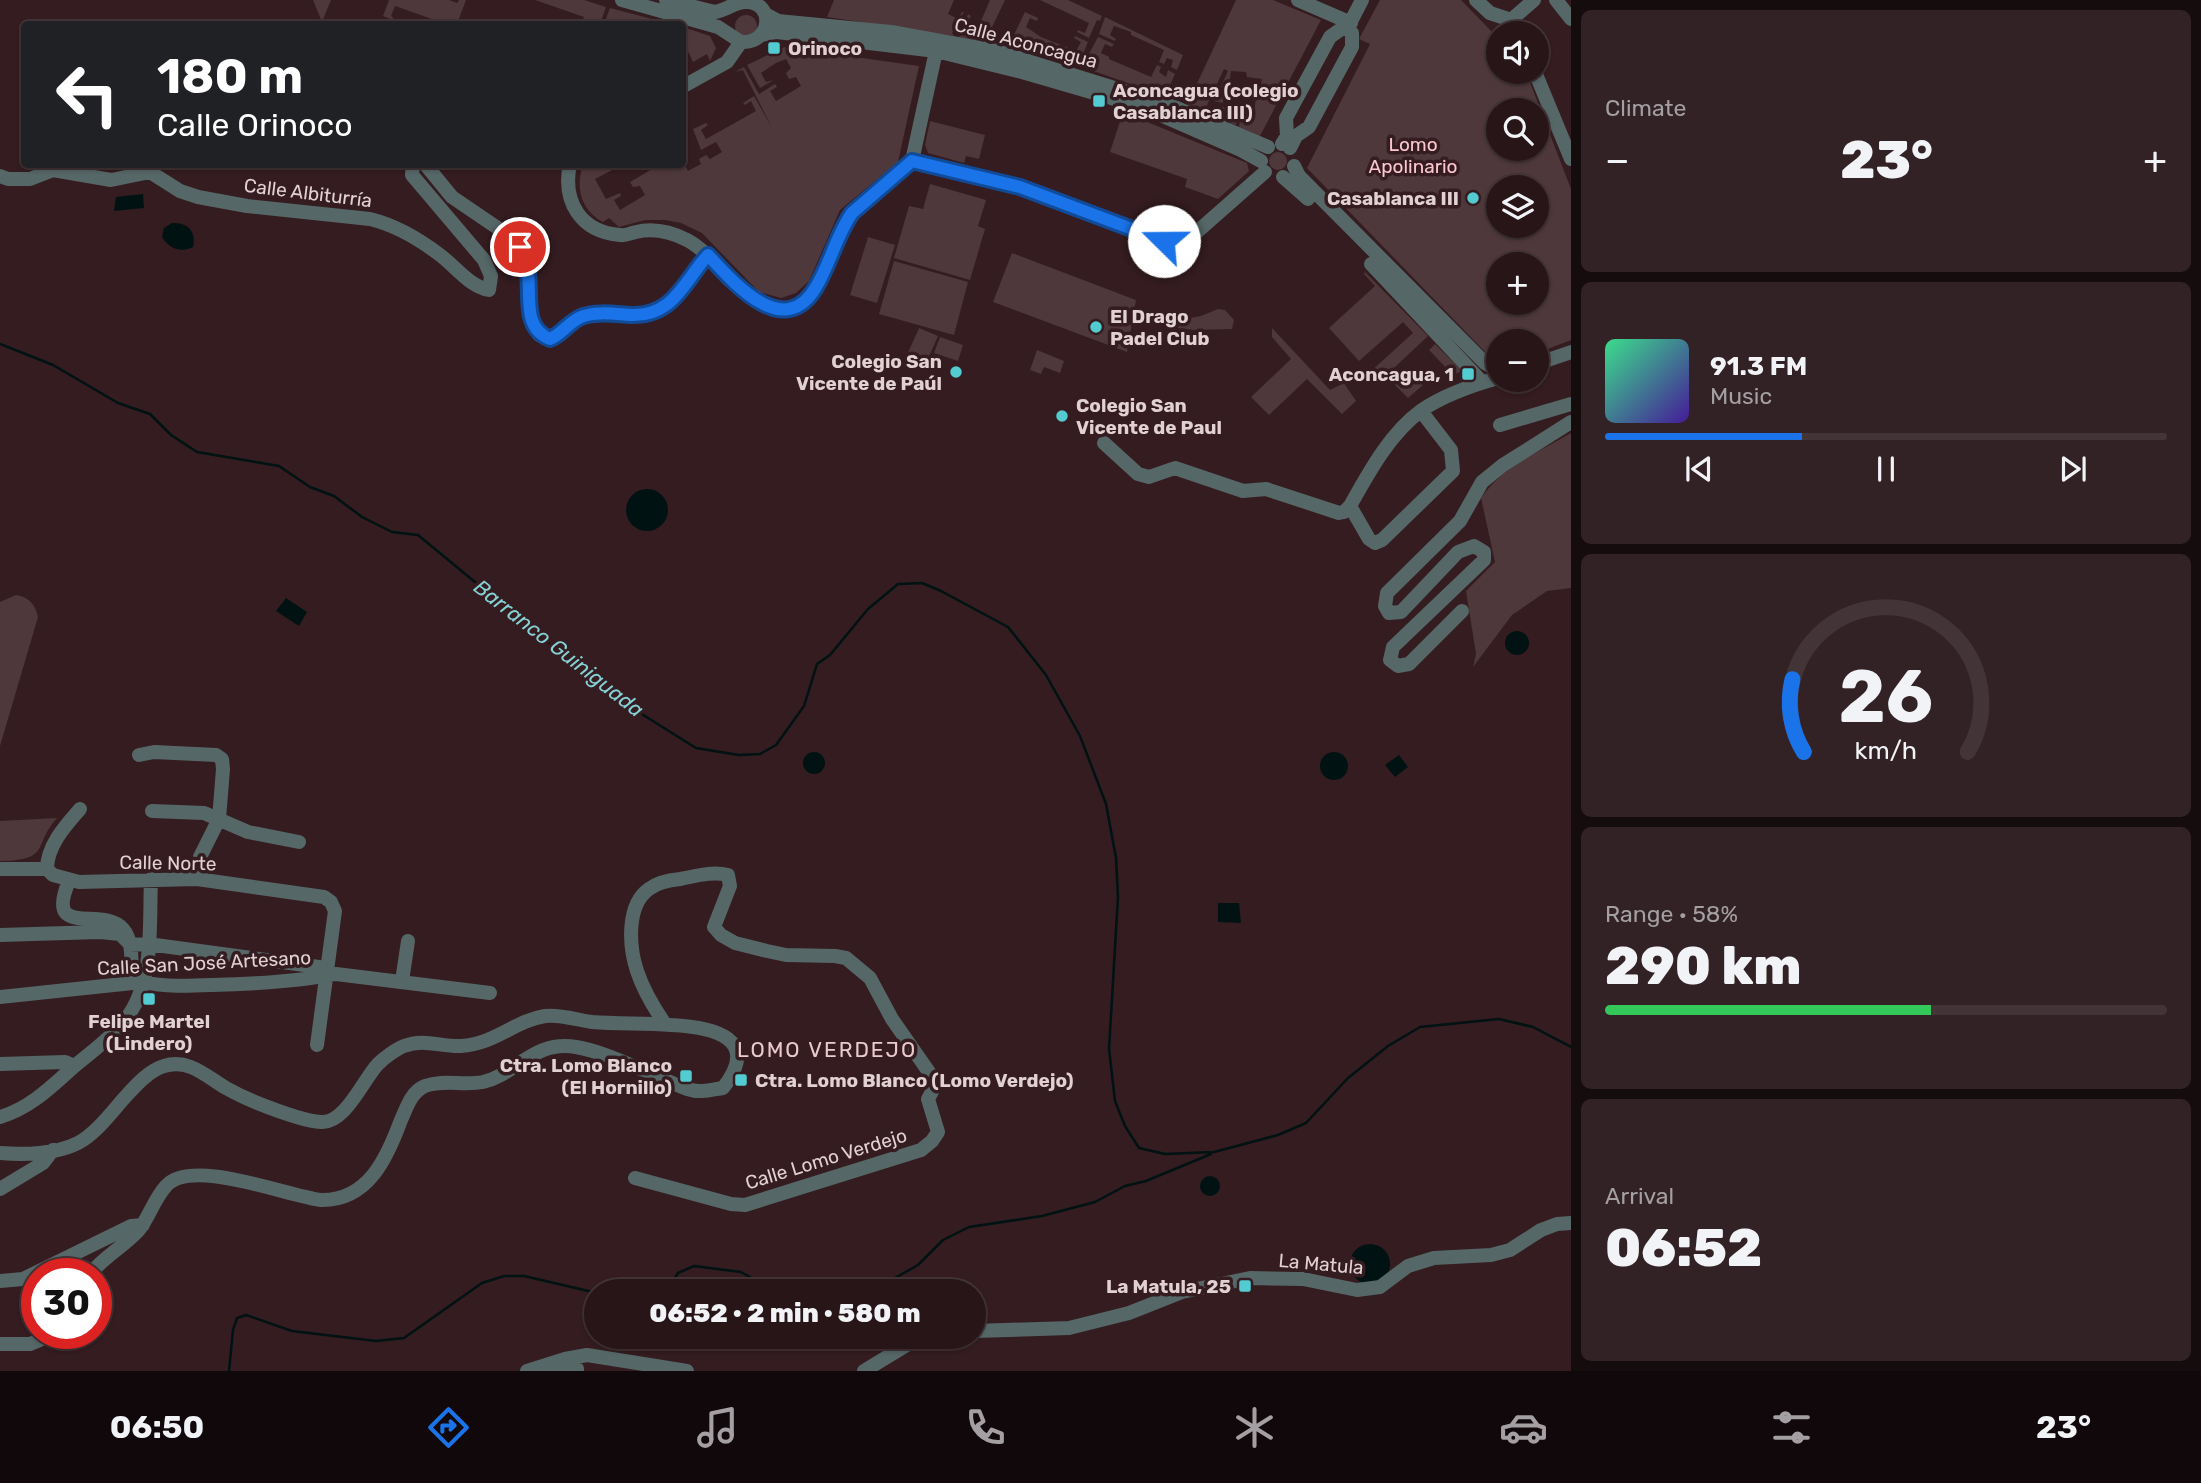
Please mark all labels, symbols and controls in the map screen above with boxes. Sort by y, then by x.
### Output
street label: Calle Aconcagua [952,13,1100,73]
map controls [1486,21,1549,392]
button: sound [1486,21,1549,84]
place label: Orinoco [788,37,862,60]
marker: Orinoco [766,40,782,56]
text: 180 m [157,47,303,105]
icon: left [42,49,133,140]
place label: Aconcagua (colegio Casablanca III) [1113,79,1299,124]
marker: Aconcagua (colegio Casablanca III) [1091,93,1107,109]
text: Climate [1605,94,1686,122]
button: search [1486,98,1549,161]
text: Calle Orinoco [157,106,353,144]
text: 23° [1840,129,1933,191]
park label: Lomo Apolinario [1369,133,1457,178]
text: − [1605,137,1630,183]
text: + [2143,137,2167,183]
street label: Calle Albiturría [243,174,373,212]
button: layers [1486,175,1549,238]
place label: Casablanca III [1327,187,1459,210]
marker: Casablanca III [1465,190,1481,206]
position arrow [1127,204,1201,278]
pin [490,217,550,277]
icon: arrive [501,228,539,266]
button: + [1486,252,1549,315]
place label: El Drago Padel Club [1110,305,1210,350]
marker: El Drago Padel Club [1088,319,1104,335]
button: − [1486,329,1549,392]
place label: Colegio San Vicente de Paúl [796,350,942,395]
text: 91.3 FM [1710,351,1807,382]
place label: Aconcagua, 1 [1329,363,1454,386]
marker: Colegio San Vicente de Paúl [948,364,964,380]
marker: Aconcagua, 1 [1460,366,1476,382]
text: Music [1710,382,1772,410]
place label: Colegio San Vicente de Paul [1076,394,1222,439]
marker: Colegio San Vicente de Paul [1054,408,1070,424]
icon: previous [1680,450,1718,488]
icon: pause [1867,450,1905,488]
icon: next [2054,450,2092,488]
water label: Barranco Guiniguada [469,574,649,722]
text: 26 [1839,654,1933,740]
text: km/h [1855,735,1917,764]
street label: Calle Norte [119,851,217,875]
text: Range · 58% [1605,900,1738,928]
text: 290 km [1605,935,1802,997]
street label: Calle San José Artesano [96,946,312,980]
marker: Felipe Martel (Lindero) [141,991,157,1007]
place label: Felipe Martel (Lindero) [88,1010,210,1055]
district label: LOMO VERDEJO [737,1037,917,1062]
place label: Ctra. Lomo Blanco (El Hornillo) [500,1054,672,1099]
marker: Ctra. Lomo Blanco (El Hornillo) [678,1068,694,1084]
place label: Ctra. Lomo Blanco (Lomo Verdejo) [755,1069,1074,1092]
marker: Ctra. Lomo Blanco (Lomo Verdejo) [733,1072,749,1088]
street label: Calle Lomo Verdejo [742,1123,910,1195]
text: Arrival [1605,1182,1674,1210]
text: 06:52 [1605,1217,1762,1279]
street label: La Matula [1278,1249,1364,1279]
speed limit sign: 30 [21,1258,112,1349]
place label: La Matula, 25 [1106,1275,1231,1298]
marker: La Matula, 25 [1237,1278,1253,1294]
text: 06:52 · 2 min · 580 m [649,1298,921,1329]
icon: directions [424,1403,473,1452]
icon: music [693,1403,742,1452]
icon: phone [961,1403,1010,1452]
icon: climate [1230,1403,1279,1452]
icon: car [1499,1403,1548,1452]
icon: filters [1767,1403,1816,1452]
text: 06:50 [110,1408,204,1446]
text: 23° [2036,1408,2091,1446]

